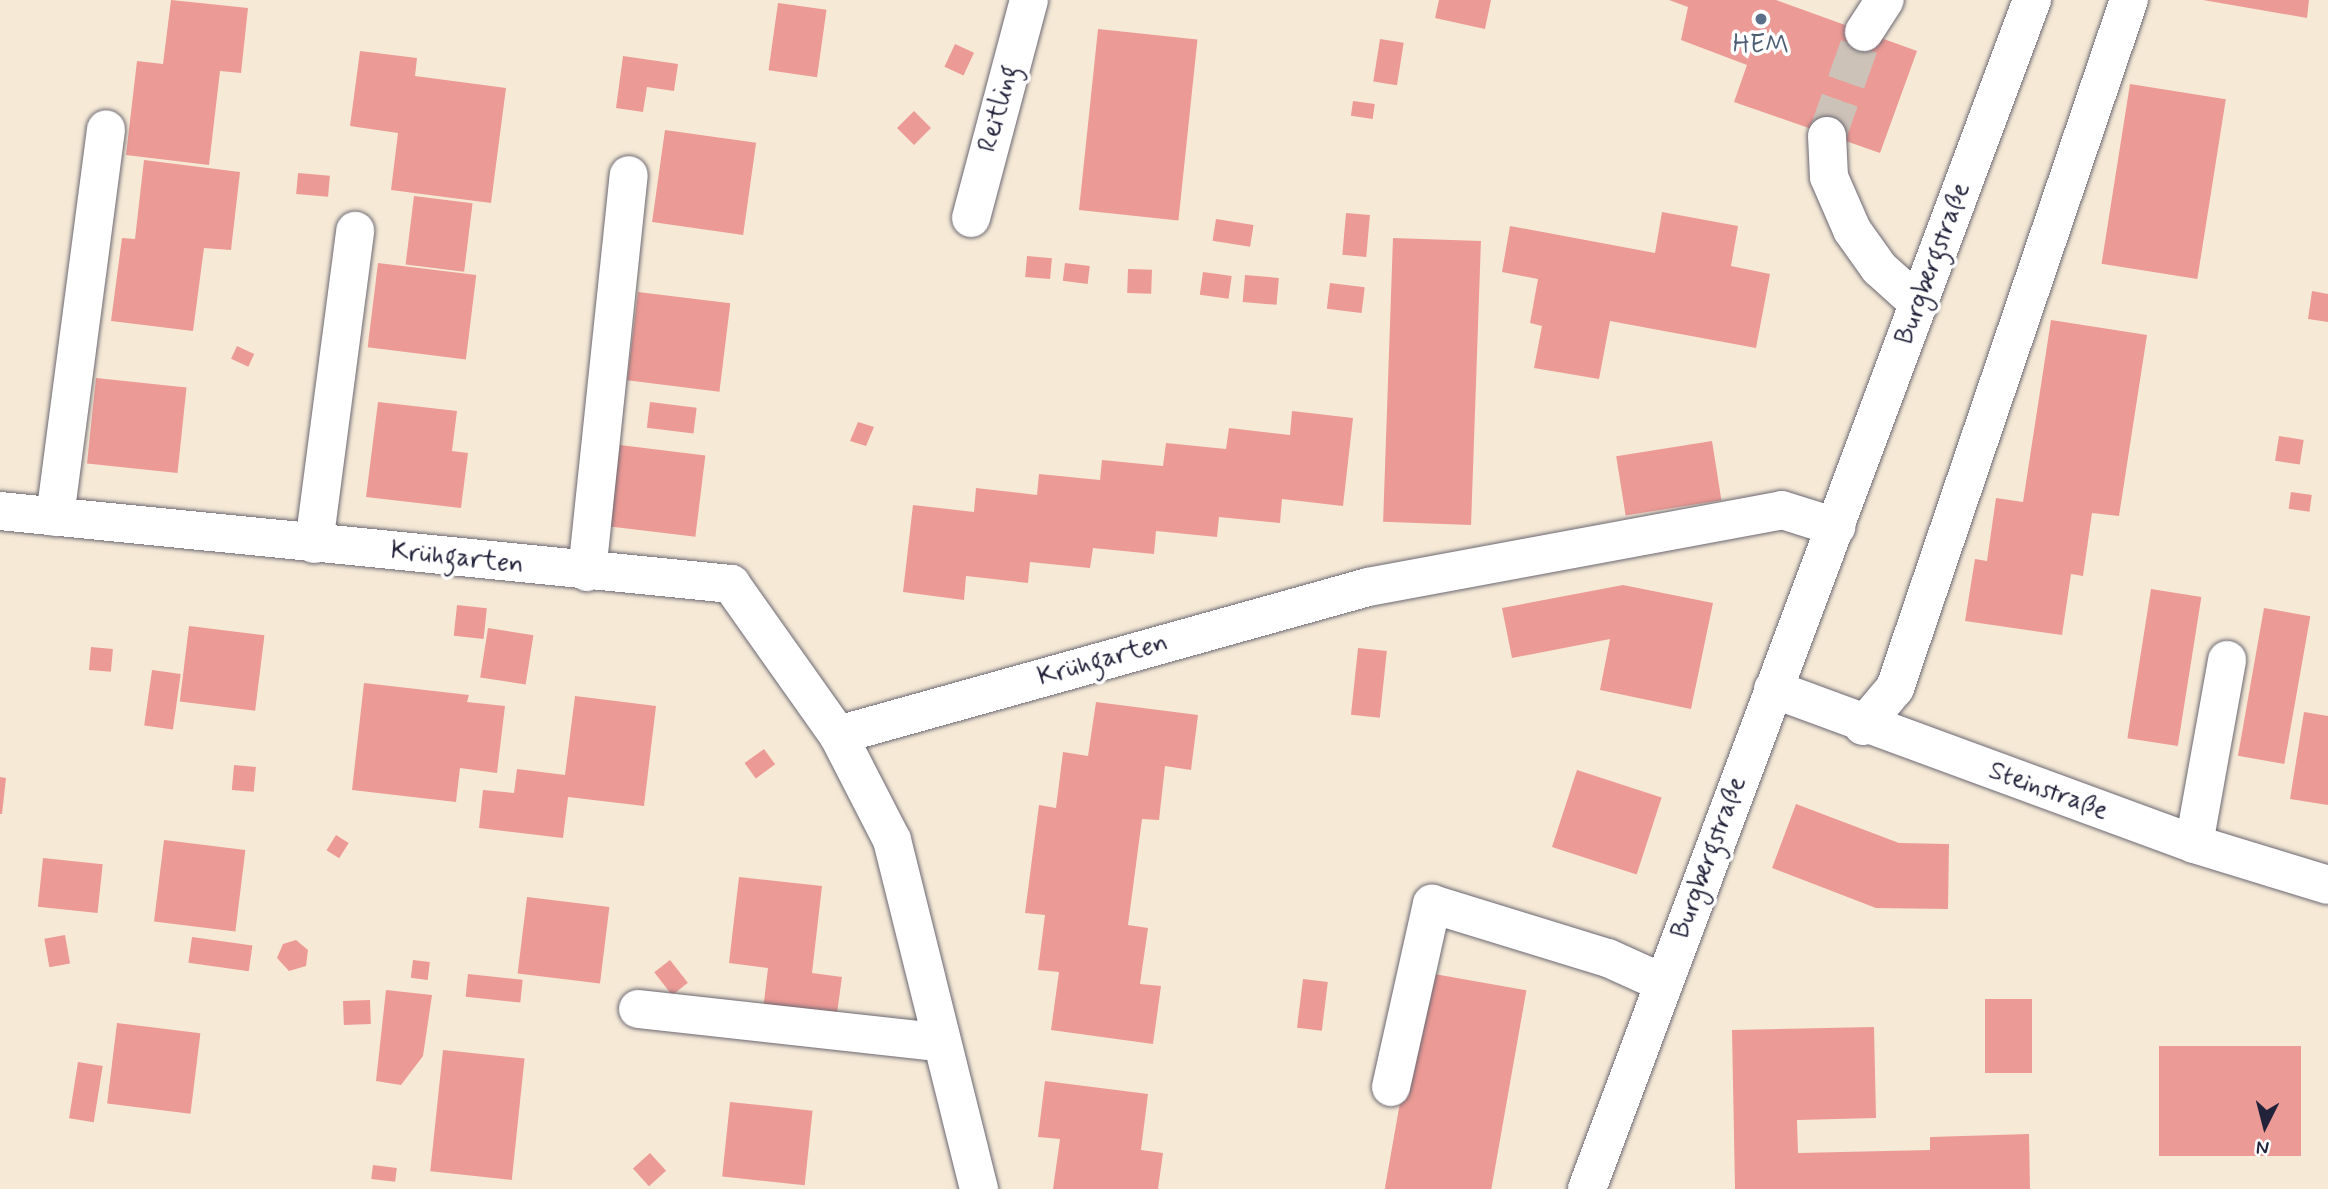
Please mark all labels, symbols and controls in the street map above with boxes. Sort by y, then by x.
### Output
marker: HEM [1753,11,1769,27]
place label: HEM [1733,30,1789,62]
street label: Reitling [973,62,1027,156]
street label: Burgbergstraße [1890,179,1978,349]
street label: Krühgarten [389,537,525,581]
street label: Krühgarten [1034,628,1172,694]
street label: Steinstraße [1984,756,2112,828]
street label: Burgbergstraße [1666,773,1754,943]
north arrow [2230,1091,2300,1161]
text: N [2255,1134,2270,1160]

